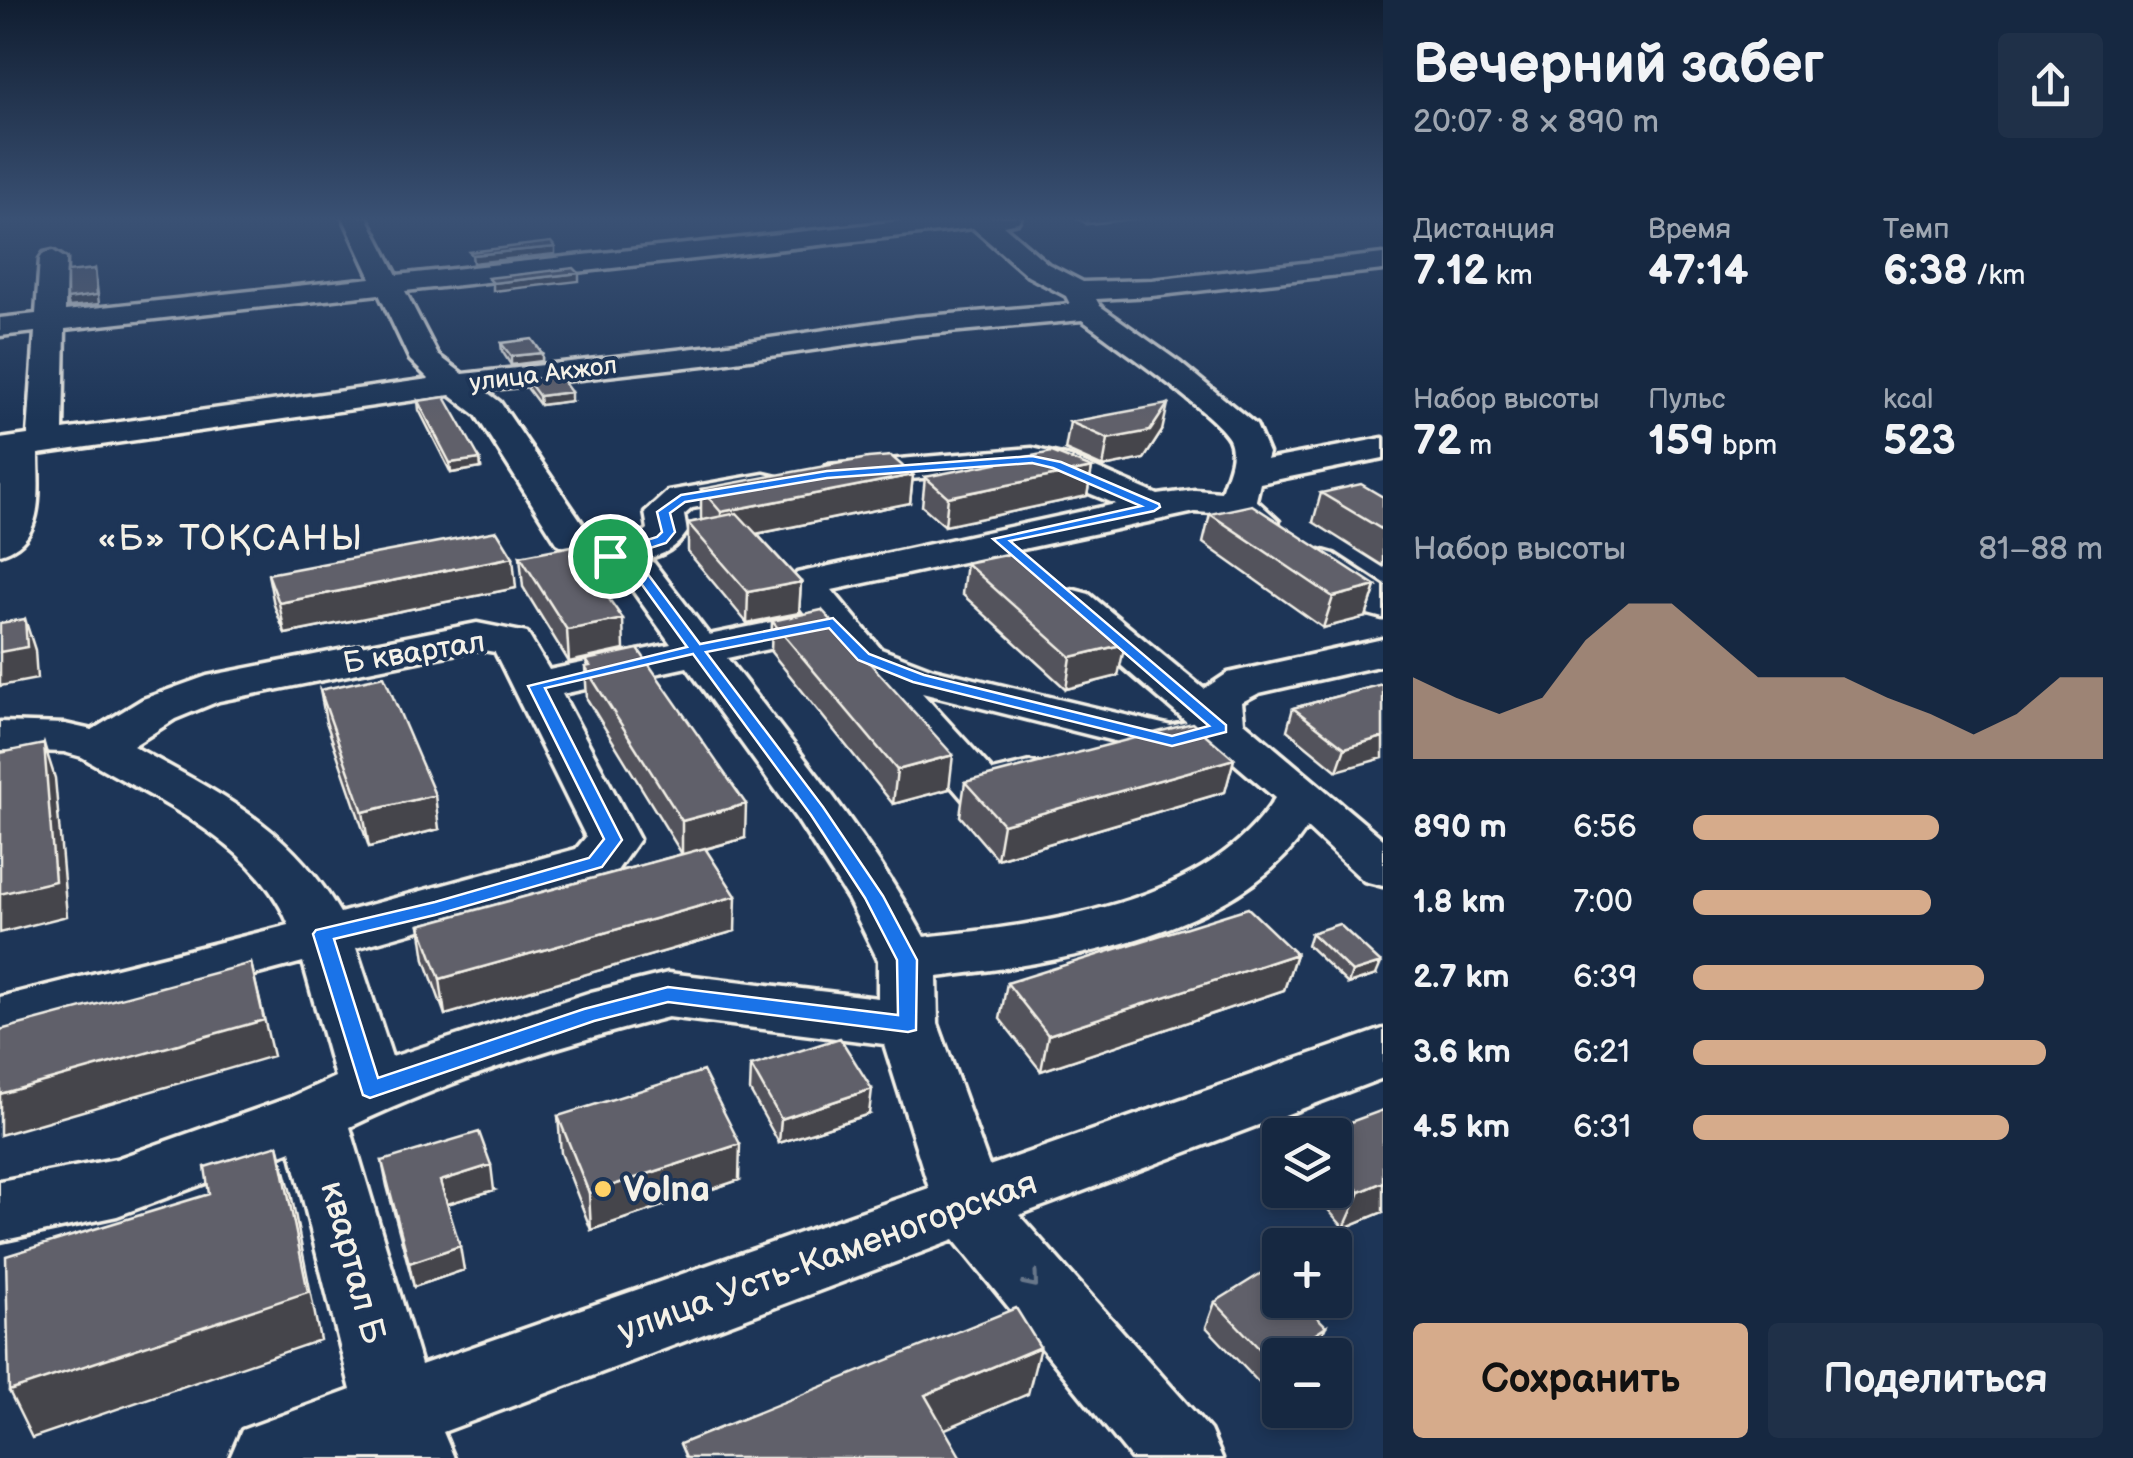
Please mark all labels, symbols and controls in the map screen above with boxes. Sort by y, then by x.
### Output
text: Вечерний забег [1413,32,1824,99]
button: share [1998,33,2103,138]
text: 20:07 · 8 × 890 m [1413,103,1659,142]
text: Дистанция [1413,213,1555,246]
text: Время [1648,213,1731,246]
text: Темп [1883,213,1950,246]
text: 7.12 [1413,246,1488,297]
text: 47:14 [1648,246,1748,297]
text: 6:38 [1883,246,1968,297]
text: km [1488,259,1533,292]
text: /km [1968,259,2025,292]
street label: улица Акжол [468,350,619,399]
text: Набор высоты [1413,383,1599,416]
text: Пульс [1648,383,1725,416]
text: kcal [1883,383,1933,416]
text: 72 [1413,416,1461,467]
text: 159 [1648,416,1715,467]
text: 523 [1883,416,1956,467]
text: m [1461,429,1492,462]
text: bpm [1715,429,1777,462]
pin [568,514,653,599]
district label: «Б» ТОҚСАНЫ [98,518,364,561]
icon: arrive [583,529,638,584]
text: Набор высоты [1413,530,1626,569]
text: 81–88 m [1978,530,2103,569]
street label: Б квартал [341,624,487,682]
text: 890 m [1413,808,1507,847]
text: 6:56 [1573,808,1637,847]
text: 1.8 km [1413,883,1505,922]
text: 7:00 [1573,883,1633,922]
text: 2.7 km [1413,958,1510,997]
text: 6:39 [1573,958,1637,997]
text: 3.6 km [1413,1033,1511,1072]
text: 6:21 [1573,1033,1630,1072]
text: 4.5 km [1413,1108,1510,1147]
text: 6:31 [1573,1108,1631,1147]
map controls [1262,1118,1352,1428]
button: layers [1262,1118,1352,1208]
street label: улица Усть-Каменогорская [612,1161,1043,1353]
place label: Volna [623,1169,710,1212]
street label: квартал Б [310,1176,395,1349]
marker: Volna [592,1178,614,1200]
button: + [1262,1228,1352,1318]
one-way arrow [1021,1269,1039,1288]
button: Сохранить [1413,1323,1748,1438]
button: Поделиться [1768,1323,2103,1438]
button: − [1262,1338,1352,1428]

